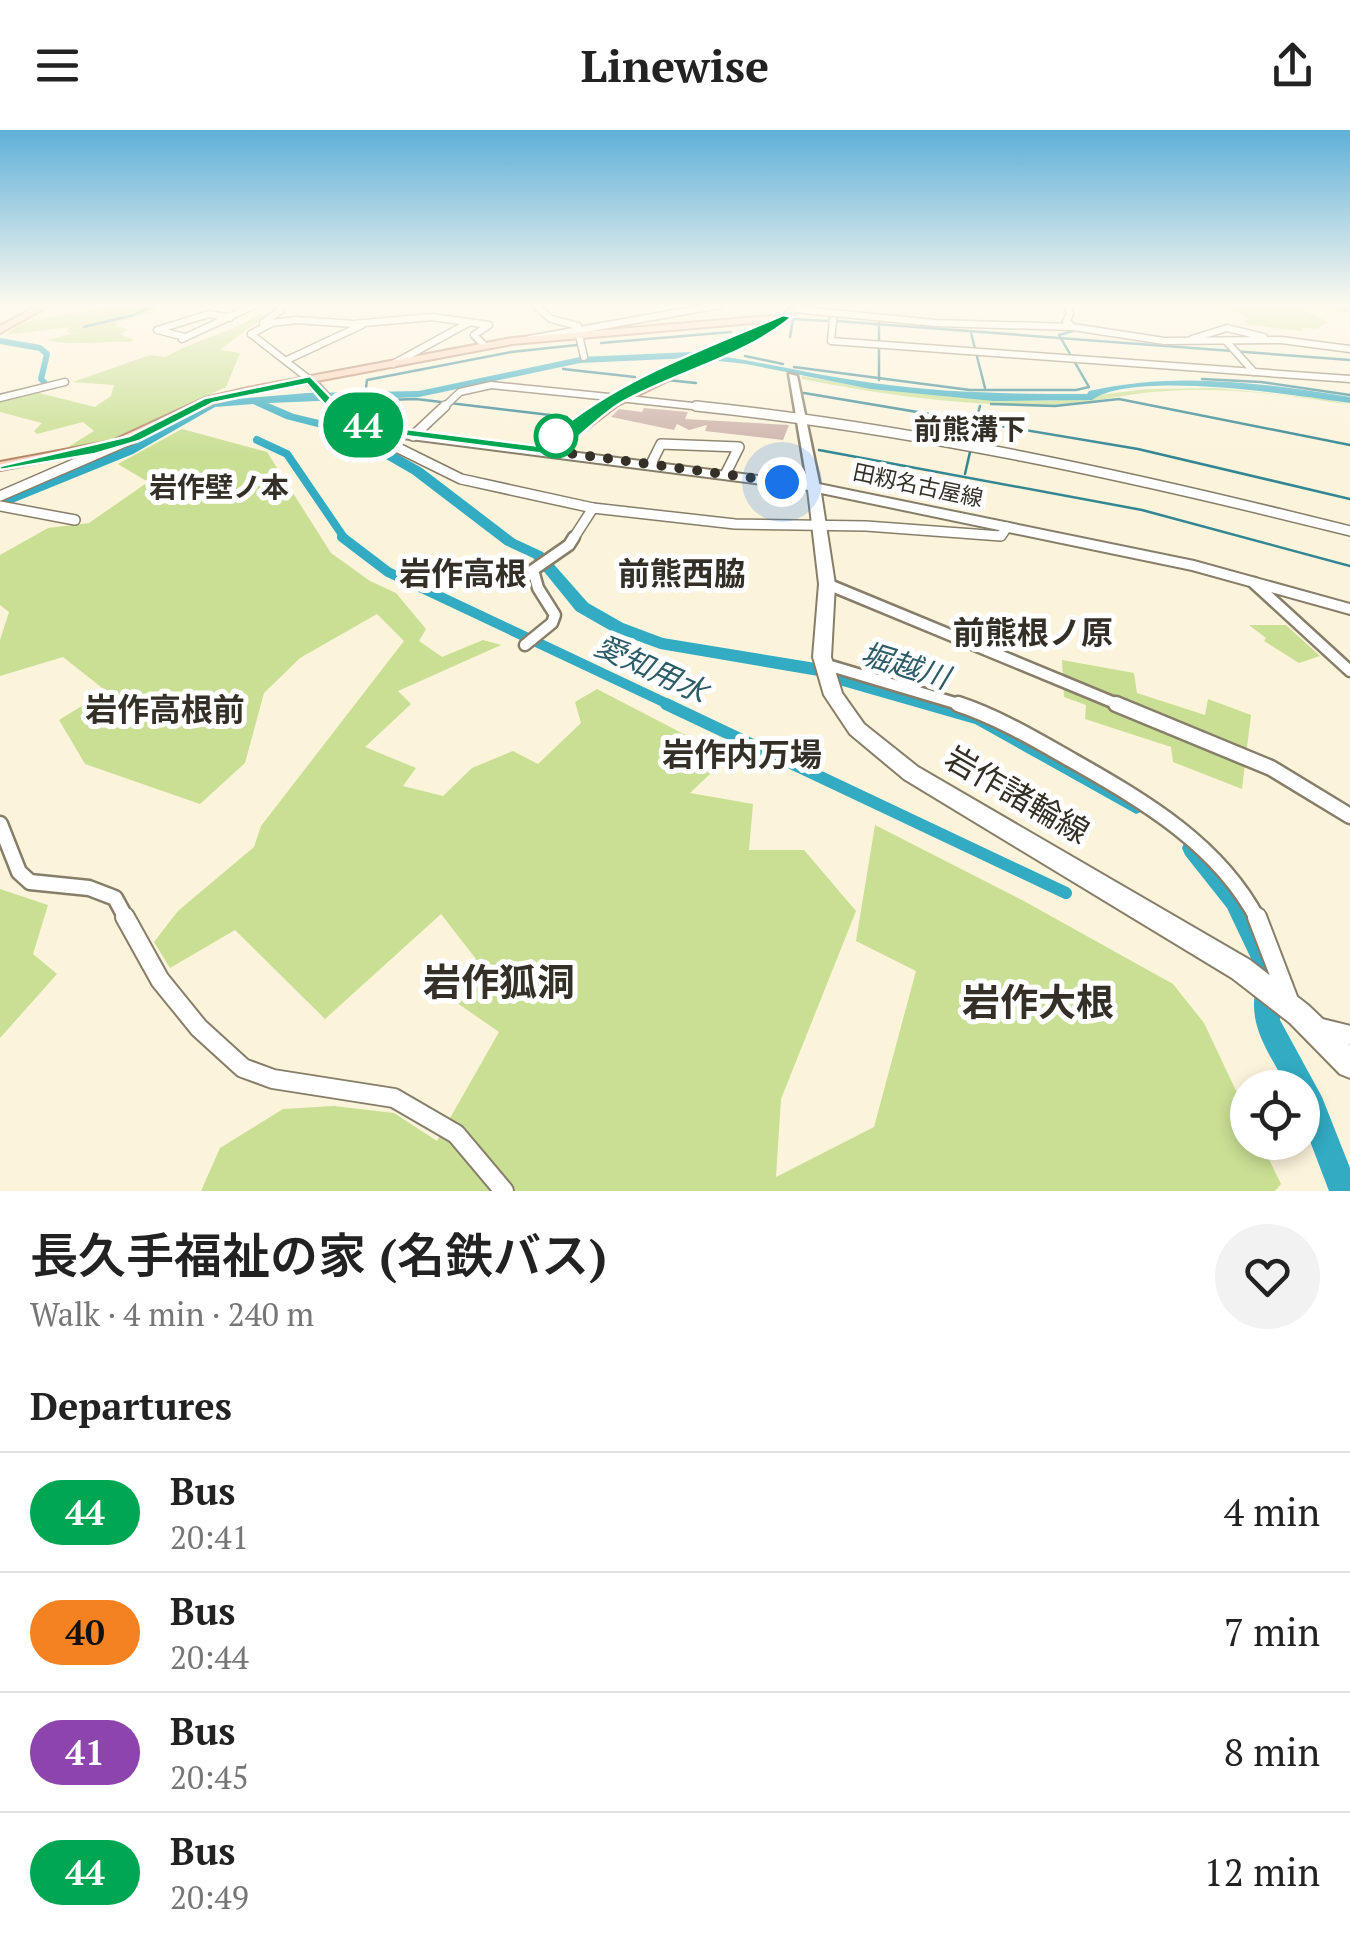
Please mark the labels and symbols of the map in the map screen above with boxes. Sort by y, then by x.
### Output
line badge: 44 [318,392,408,458]
district label: 前熊溝下 [914,410,1026,447]
unlabelled marker [535,415,577,457]
your location [757,457,807,507]
street label: 田籾名古屋線 [851,457,986,512]
district label: 岩作壁ノ本 [149,468,289,505]
district label: 岩作高根 [399,552,527,594]
district label: 前熊西脇 [618,552,746,594]
district label: 前熊根ノ原 [953,611,1113,653]
water label: 愛知用水 [589,625,717,713]
water label: 堀越川 [856,633,957,698]
district label: 岩作高根前 [85,688,245,730]
district label: 岩作内万場 [662,733,822,775]
street label: 岩作諸輪線 [938,736,1097,852]
district label: 岩作狐洞 [423,957,575,1007]
district label: 岩作大根 [962,977,1114,1027]

